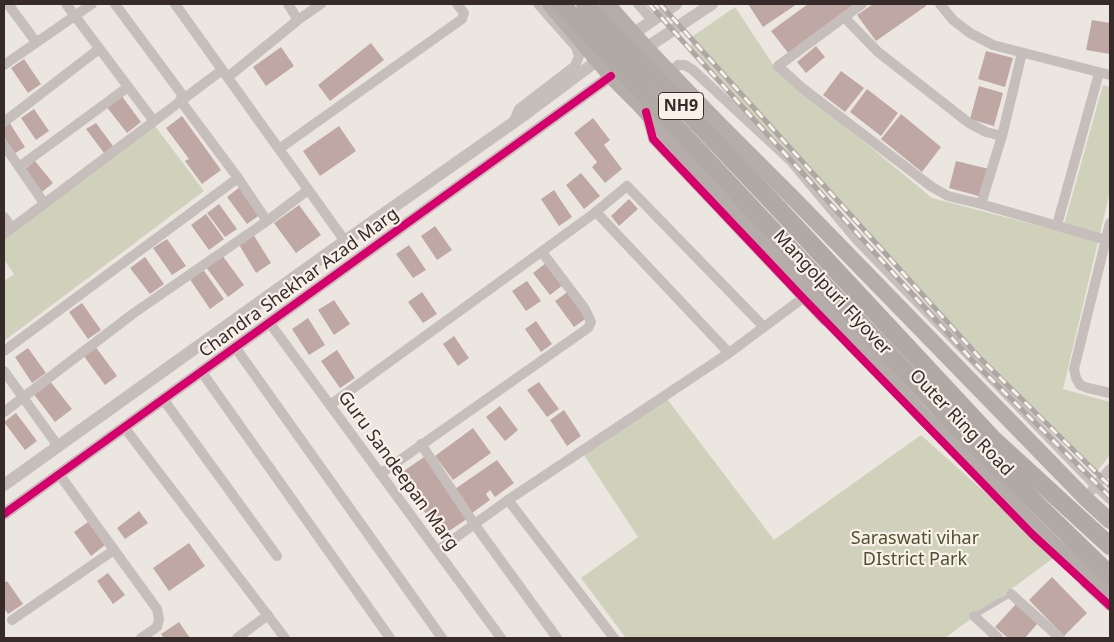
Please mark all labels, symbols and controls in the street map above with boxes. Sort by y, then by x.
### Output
road number: NH9 [658,92,704,120]
street label: Chandra Shekhar Azad Marg [195,203,403,363]
street label: Mangolpuri Flyover [768,226,896,360]
street label: Outer Ring Road [905,365,1017,481]
street label: Guru Sandeepan Marg [333,387,463,555]
park label: Saraswati vihar DIstrict Park [851,528,979,570]

